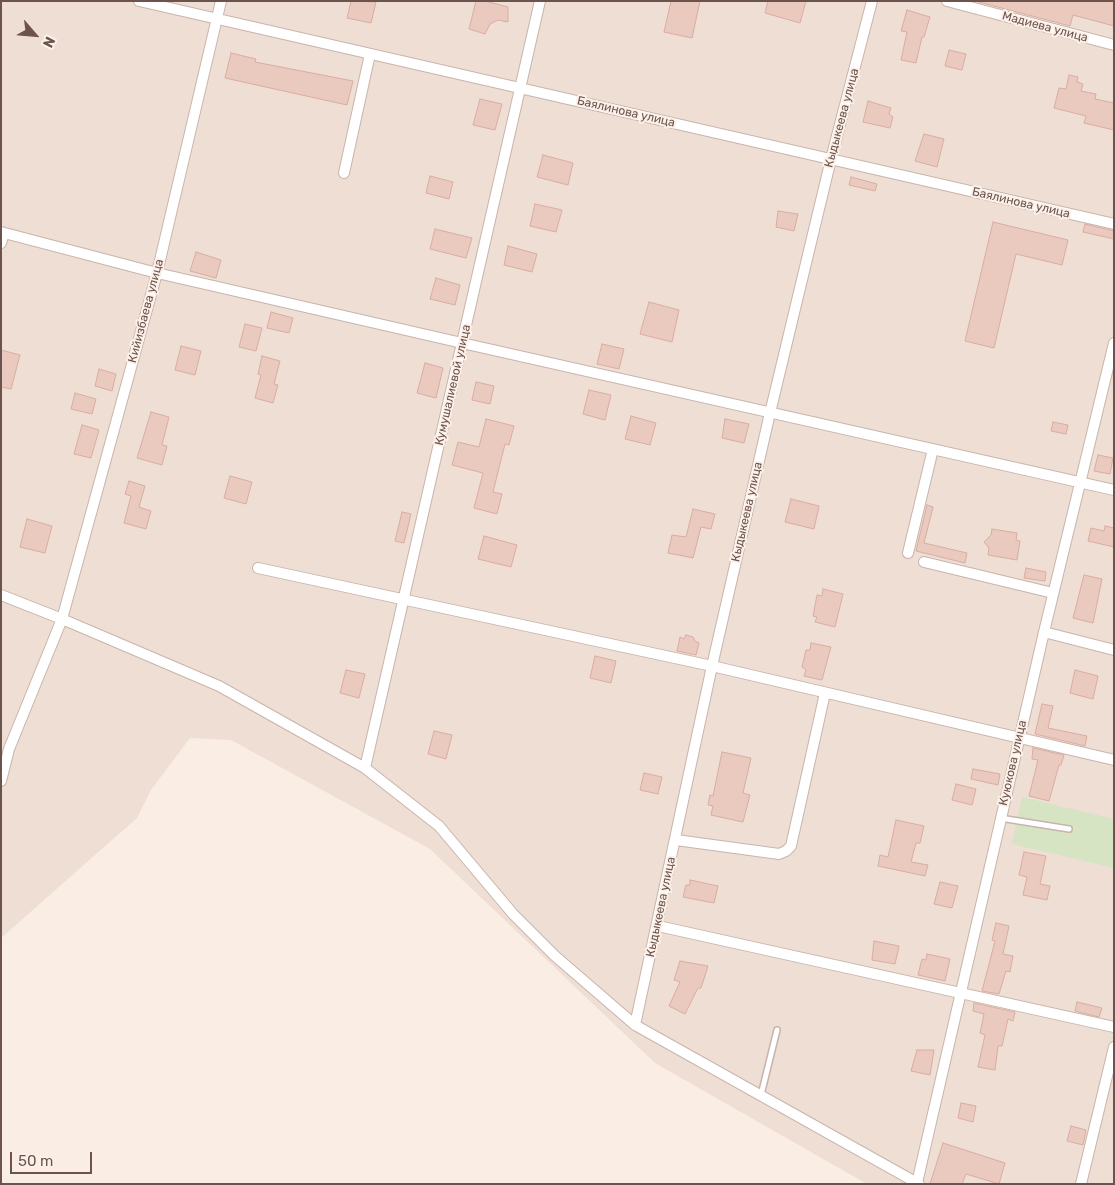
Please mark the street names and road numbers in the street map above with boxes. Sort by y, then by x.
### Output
street label: Мадиева улица [1001,9,1089,45]
street label: Кыдыкеева улица [822,67,862,169]
street label: Баялинова улица [576,94,676,130]
street label: Баялинова улица [971,185,1071,221]
street label: Кийизбаева улица [125,258,167,364]
street label: Кумушалиевой улица [432,323,474,447]
street label: Кыдыкеева улица [728,461,766,563]
street label: Куюкова улица [996,719,1030,807]
street label: Кыдыкеева улица [643,855,679,959]

